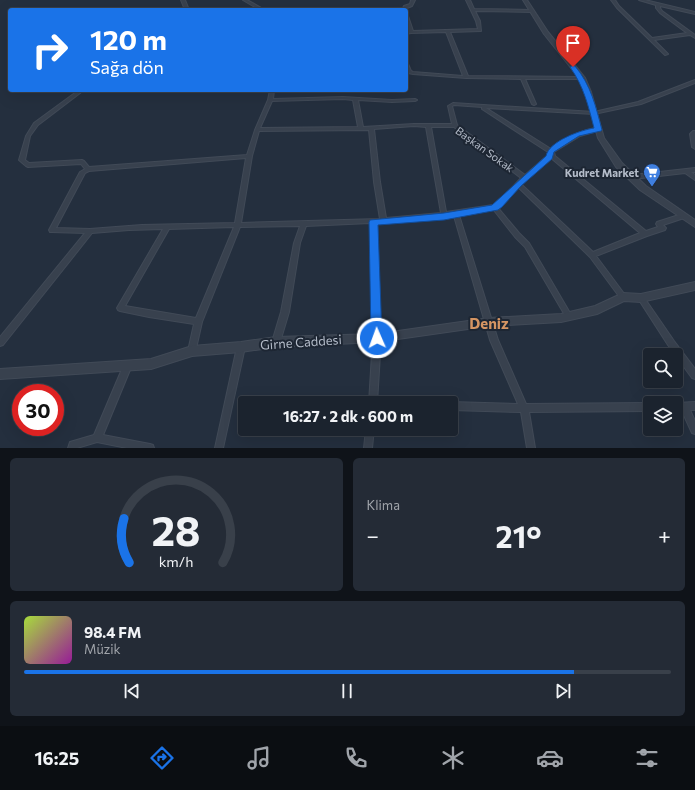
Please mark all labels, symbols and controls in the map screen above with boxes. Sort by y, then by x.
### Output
text: 120 m [90,22,167,56]
icon: right [24,24,76,76]
pin [556,26,590,67]
icon: arrive [562,32,584,54]
text: Sağa dön [90,56,164,78]
street label: Başkan Sokak [453,124,517,174]
supermarket icon: Kudret Market [642,162,662,187]
place label: Kudret Market [565,166,639,179]
district label: Deniz [469,314,509,332]
position arrow [356,317,398,359]
street label: Girne Caddesi [260,331,342,353]
map controls [643,348,683,436]
button: search [643,348,683,388]
speed limit sign: 30 [12,384,64,436]
button: layers [643,396,683,436]
text: 16:27 · 2 dk · 600 m [283,407,413,425]
text: Klima [367,497,400,513]
text: 28 [152,503,201,554]
text: 21° [496,517,542,554]
text: − [367,522,379,549]
text: + [658,522,671,549]
text: km/h [159,551,194,569]
text: 98.4 FM [84,623,141,641]
text: Müzik [84,641,121,657]
icon: previous [121,680,143,702]
icon: pause [336,680,358,702]
icon: next [552,680,574,702]
icon: directions [148,744,176,772]
icon: music [245,744,273,772]
icon: phone [342,744,370,772]
icon: climate [439,744,467,772]
icon: car [536,744,564,772]
icon: filters [633,744,661,772]
text: 16:25 [34,747,79,769]

